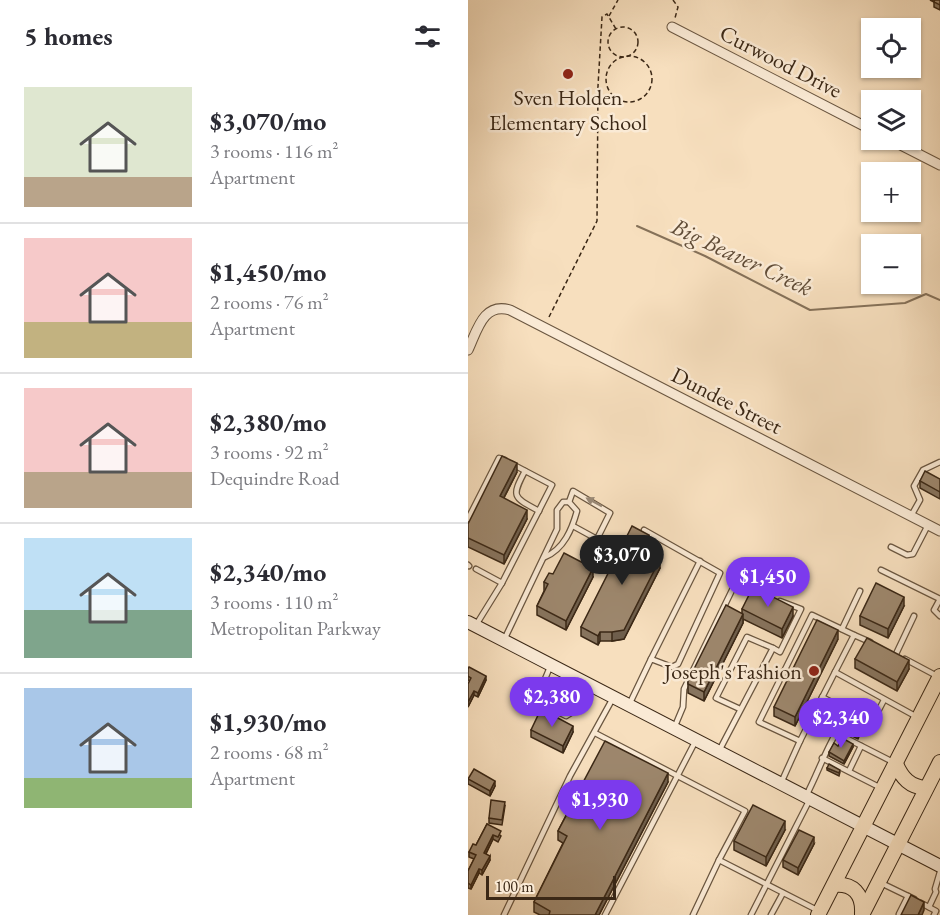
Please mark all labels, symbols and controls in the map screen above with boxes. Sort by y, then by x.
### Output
street label: Curwood Drive [715,18,847,105]
map controls [861,18,921,294]
button: locate [861,18,921,78]
text: 5 homes [24,19,113,53]
icon: filters [411,20,444,53]
marker: Sven Holden Elementary School [561,67,575,81]
place label: Sven Holden Elementary School [489,83,647,137]
button: layers [861,90,921,150]
text: $3,070/mo [210,104,326,138]
icon: home [72,111,144,183]
text: 3 rooms · 116 m² [210,138,338,164]
button: + [861,162,921,222]
text: Apartment [210,164,295,190]
water label: Big Beaver Creek [666,210,818,303]
button: − [861,234,921,294]
text: $1,450/mo [210,255,326,289]
icon: home [72,262,144,334]
text: 2 rooms · 76 m² [210,289,329,315]
text: Apartment [210,315,295,341]
street label: Dundee Street [666,360,787,441]
text: $2,380/mo [210,405,326,439]
icon: home [72,412,144,484]
text: 3 rooms · 92 m² [210,439,329,465]
text: Dequindre Road [210,465,340,491]
one-way arrow [585,497,602,507]
pin: $3,070 [573,535,671,586]
text: $3,070 [594,541,650,567]
text: $2,340/mo [210,555,326,589]
pin: $1,450 [719,557,817,608]
icon: home [72,562,144,634]
text: $1,450 [740,563,796,589]
text: 3 rooms · 110 m² [210,589,338,615]
text: Metropolitan Parkway [210,615,381,641]
place label: Joseph's Fashion [662,657,802,686]
marker: Joseph's Fashion [807,664,821,678]
pin: $2,380 [503,677,601,728]
text: $2,380 [524,683,580,709]
pin: $2,340 [792,698,890,749]
text: $2,340 [813,704,869,730]
text: $1,930/mo [210,705,326,739]
icon: home [72,712,144,784]
text: 2 rooms · 68 m² [210,739,329,765]
text: Apartment [210,765,295,791]
pin: $1,930 [551,780,649,831]
text: $1,930 [572,786,628,812]
scale bar [486,873,616,900]
text: 100 m [495,876,534,897]

